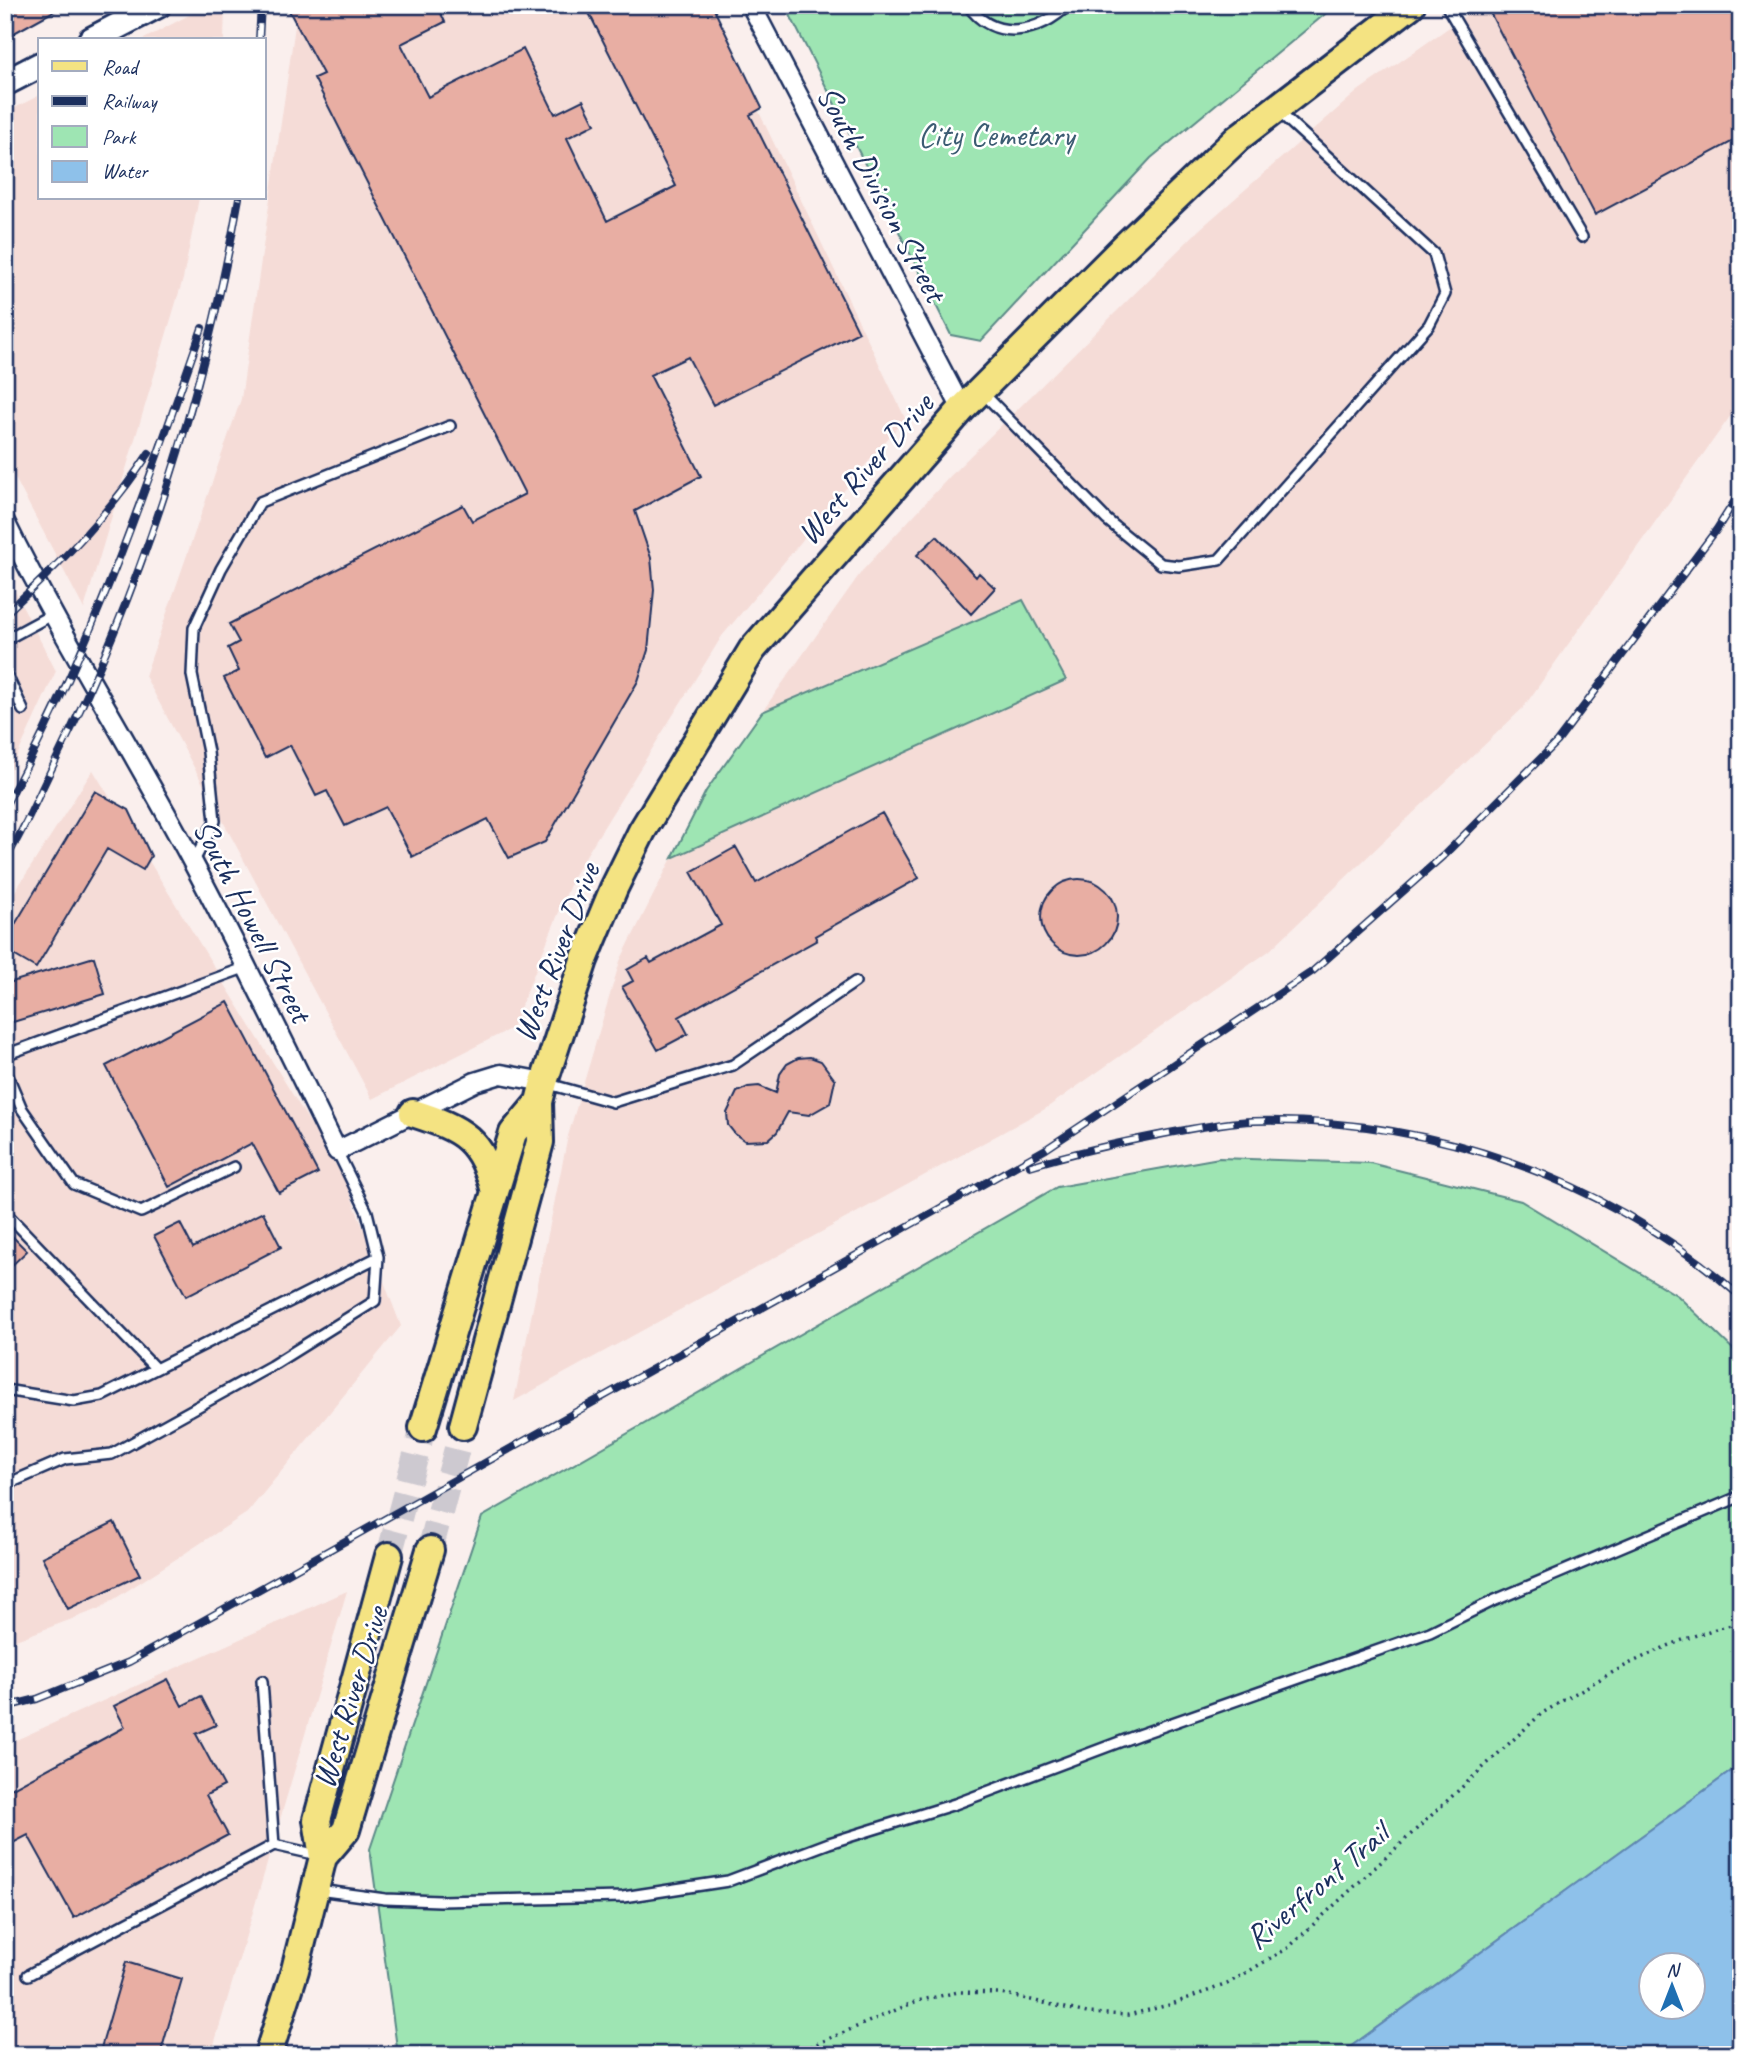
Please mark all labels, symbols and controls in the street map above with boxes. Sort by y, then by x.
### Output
legend [38,38,266,200]
text: Road [102,54,141,80]
street label: South Division Street [807,78,958,312]
text: Railway [102,88,158,114]
park label: City Cemetary [918,114,1077,156]
text: Park [102,124,137,150]
text: Water [102,158,149,184]
street label: West River Drive [787,382,944,553]
street label: South Howell Street [184,812,324,1032]
street label: West River Drive [503,855,610,1048]
street label: West River Drive [302,1599,398,1793]
street label: Riverfront Trail [1236,1810,1401,1958]
north arrow [1638,1952,1708,2022]
text: N [1666,1958,1681,1982]

